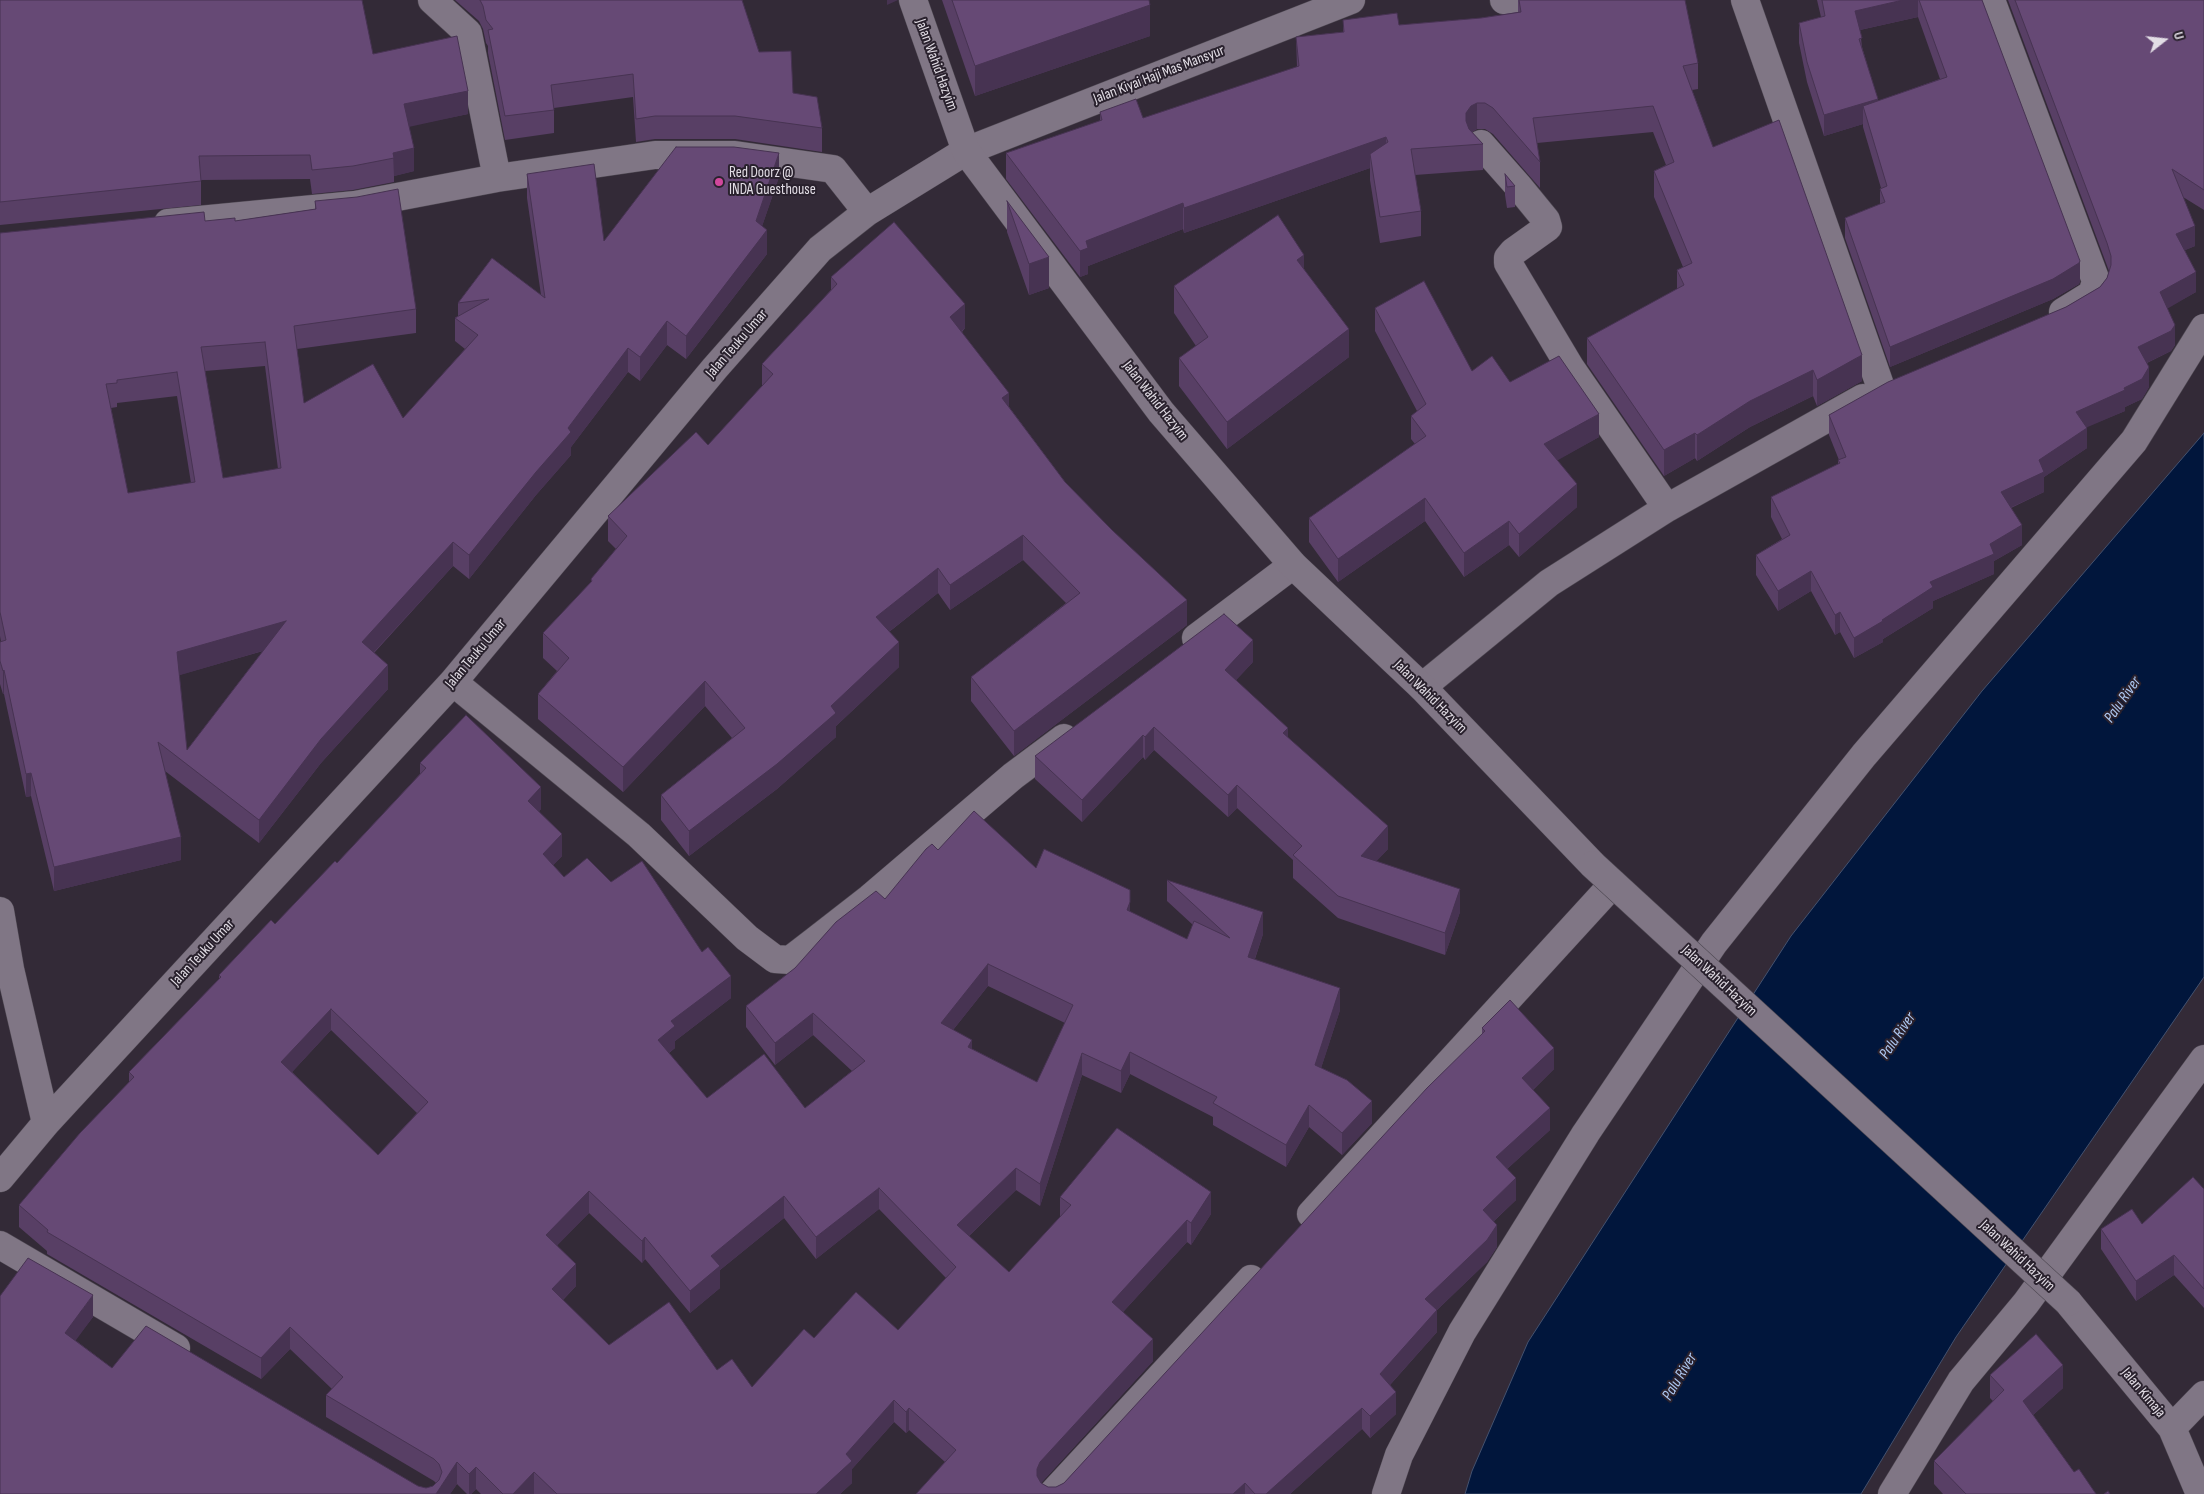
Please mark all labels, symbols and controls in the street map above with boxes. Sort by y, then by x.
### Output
north arrow [2139,15,2189,65]
street label: Jalan Wahid Hazyim [911,17,961,113]
text: U [2170,30,2188,42]
street label: Jalan Kiyai Haji Mas Mansyur [1091,42,1227,108]
place label: Red Doorz @ INDA Guesthouse [729,164,816,199]
marker: Red Doorz @ INDA Guesthouse [713,176,725,188]
street label: Jalan Teuku Umar [702,306,772,382]
street label: Jalan Wahid Hazyim [1118,358,1192,444]
street label: Jalan Teuku Umar [442,616,510,692]
street label: Jalan Wahid Hazyim [1390,657,1470,737]
water label: Palu River [2100,673,2146,727]
street label: Jalan Teuku Umar [167,916,239,990]
street label: Jalan Wahid Hazyim [1678,942,1760,1020]
water label: Palu River [1876,1009,1920,1063]
street label: Jalan Wahid Hazyim [1976,1217,2058,1295]
water label: Palu River [1658,1350,1702,1404]
street label: Jalan Kimaja [2117,1364,2169,1422]

